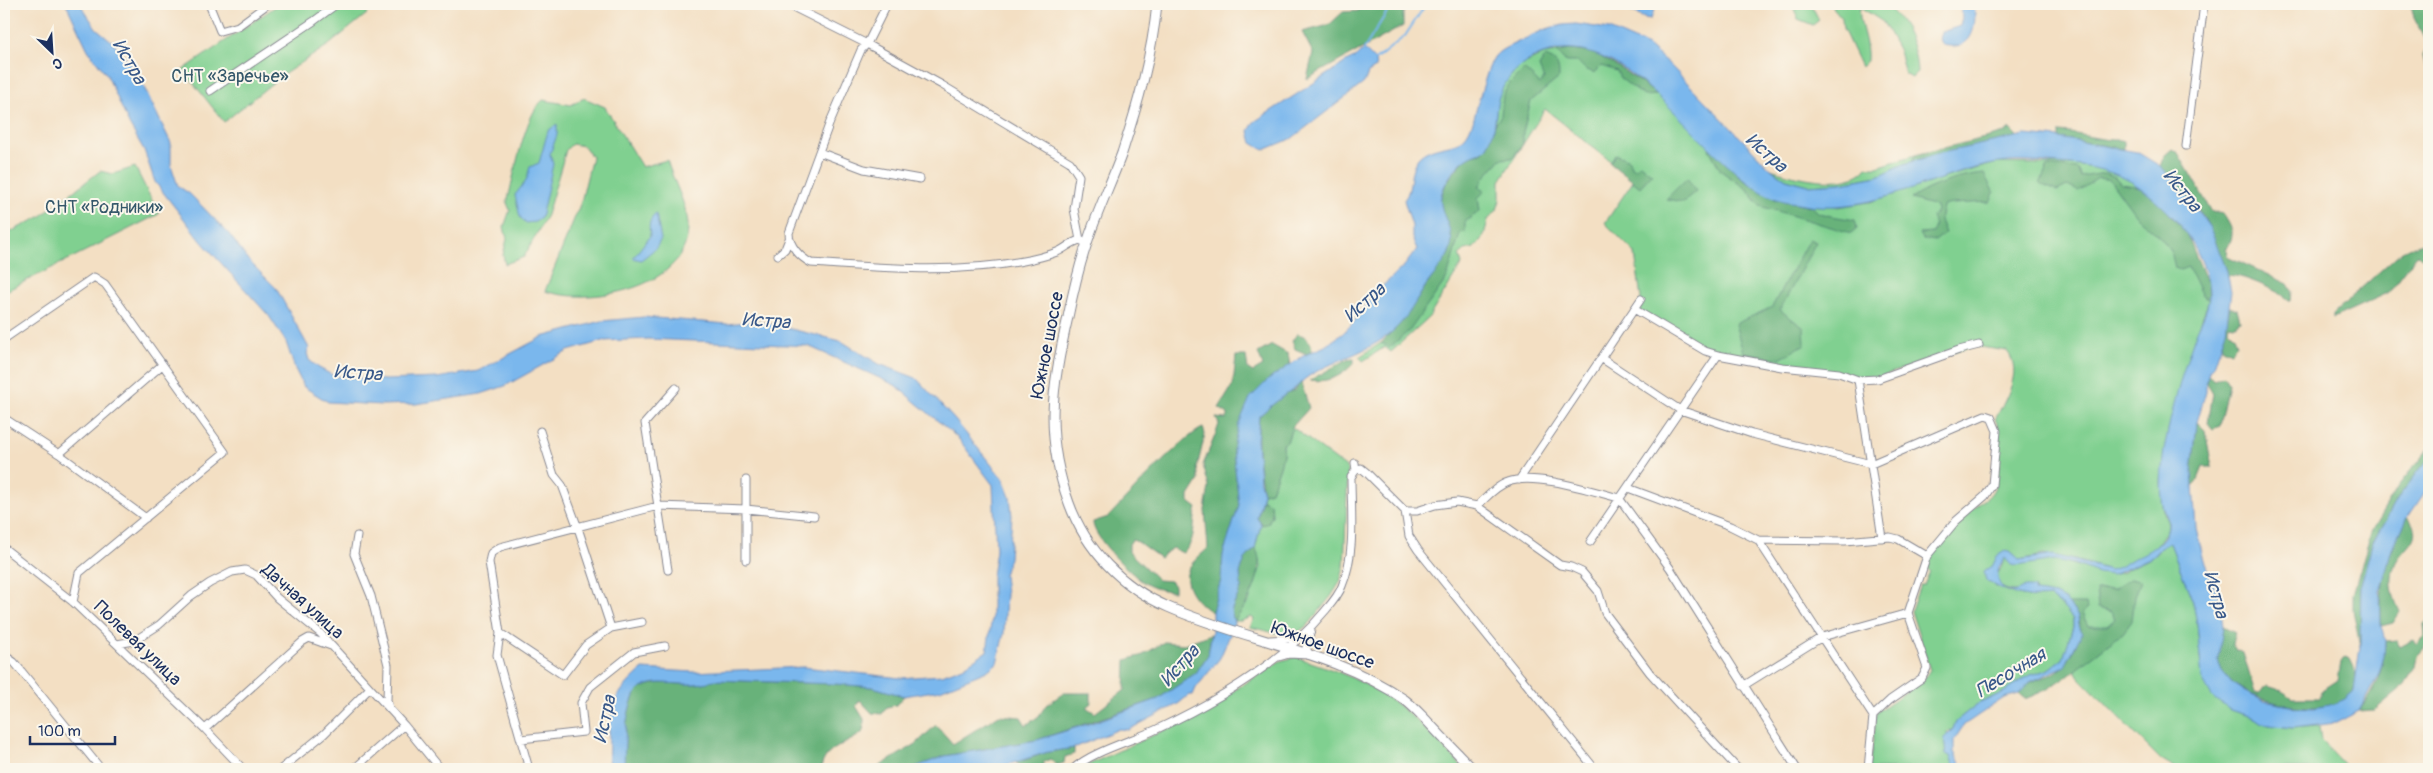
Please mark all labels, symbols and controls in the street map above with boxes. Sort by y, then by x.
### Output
north arrow [28,28,78,78]
water label: Истра [107,35,152,89]
text: С [49,54,65,73]
park label: СНТ «Заречье» [171,65,289,88]
water label: Истра [1740,128,1793,178]
water label: Истра [2158,164,2207,218]
park label: СНТ «Родники» [45,196,163,219]
water label: Истра [1339,277,1391,328]
street label: Южное шоссе [1026,290,1069,400]
water label: Истра [741,307,792,335]
water label: Истра [333,359,384,387]
street label: Дачная улица [256,558,349,644]
water label: Истра [2198,568,2234,622]
street label: Полевая улица [89,596,186,691]
street label: Южное шоссе [1268,616,1378,675]
water label: Истра [1155,639,1205,692]
water label: Песочная [1971,642,2052,703]
water label: Истра [588,692,622,745]
scale bar [30,713,115,745]
text: 100 m [38,722,81,741]

